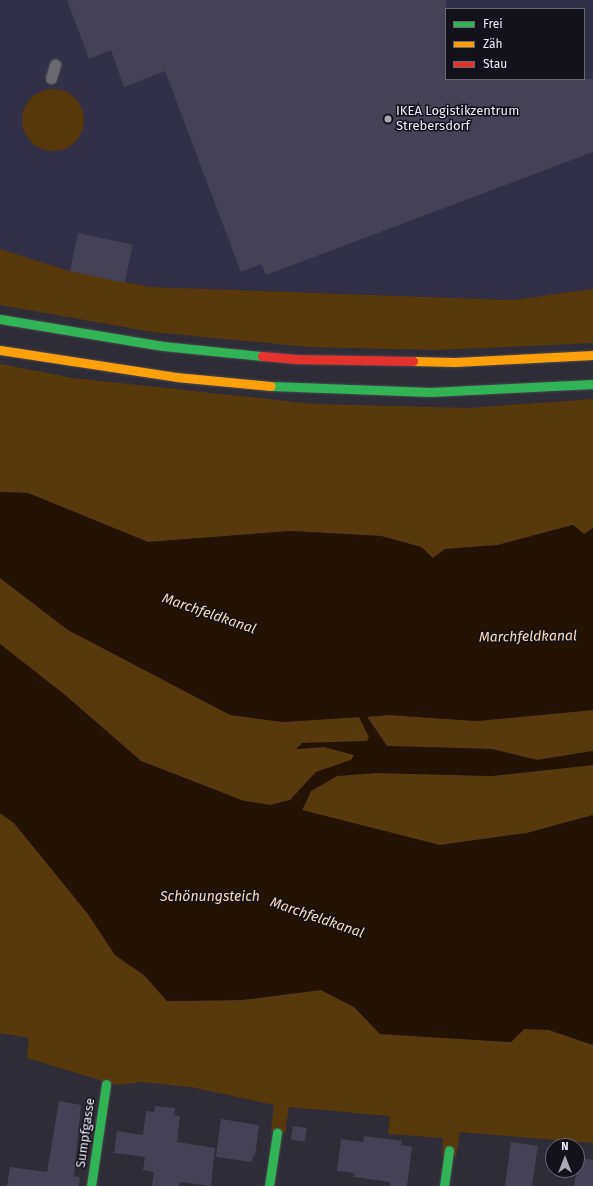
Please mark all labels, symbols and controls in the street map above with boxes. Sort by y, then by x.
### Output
legend [445,8,585,80]
text: Frei [483,17,503,31]
text: Zäh [483,37,503,51]
text: Stau [483,57,507,71]
place label: IKEA Logistikzentrum Strebersdorf [396,104,519,135]
marker: IKEA Logistikzentrum Strebersdorf [383,114,393,124]
water label: Marchfeldkanal [160,590,258,638]
water label: Marchfeldkanal [479,628,577,646]
water label: Schönungsteich [160,889,260,905]
water label: Marchfeldkanal [268,894,366,942]
street label: Sumpfgasse [73,1097,99,1169]
north arrow [545,1138,585,1178]
text: N [561,1140,569,1153]

